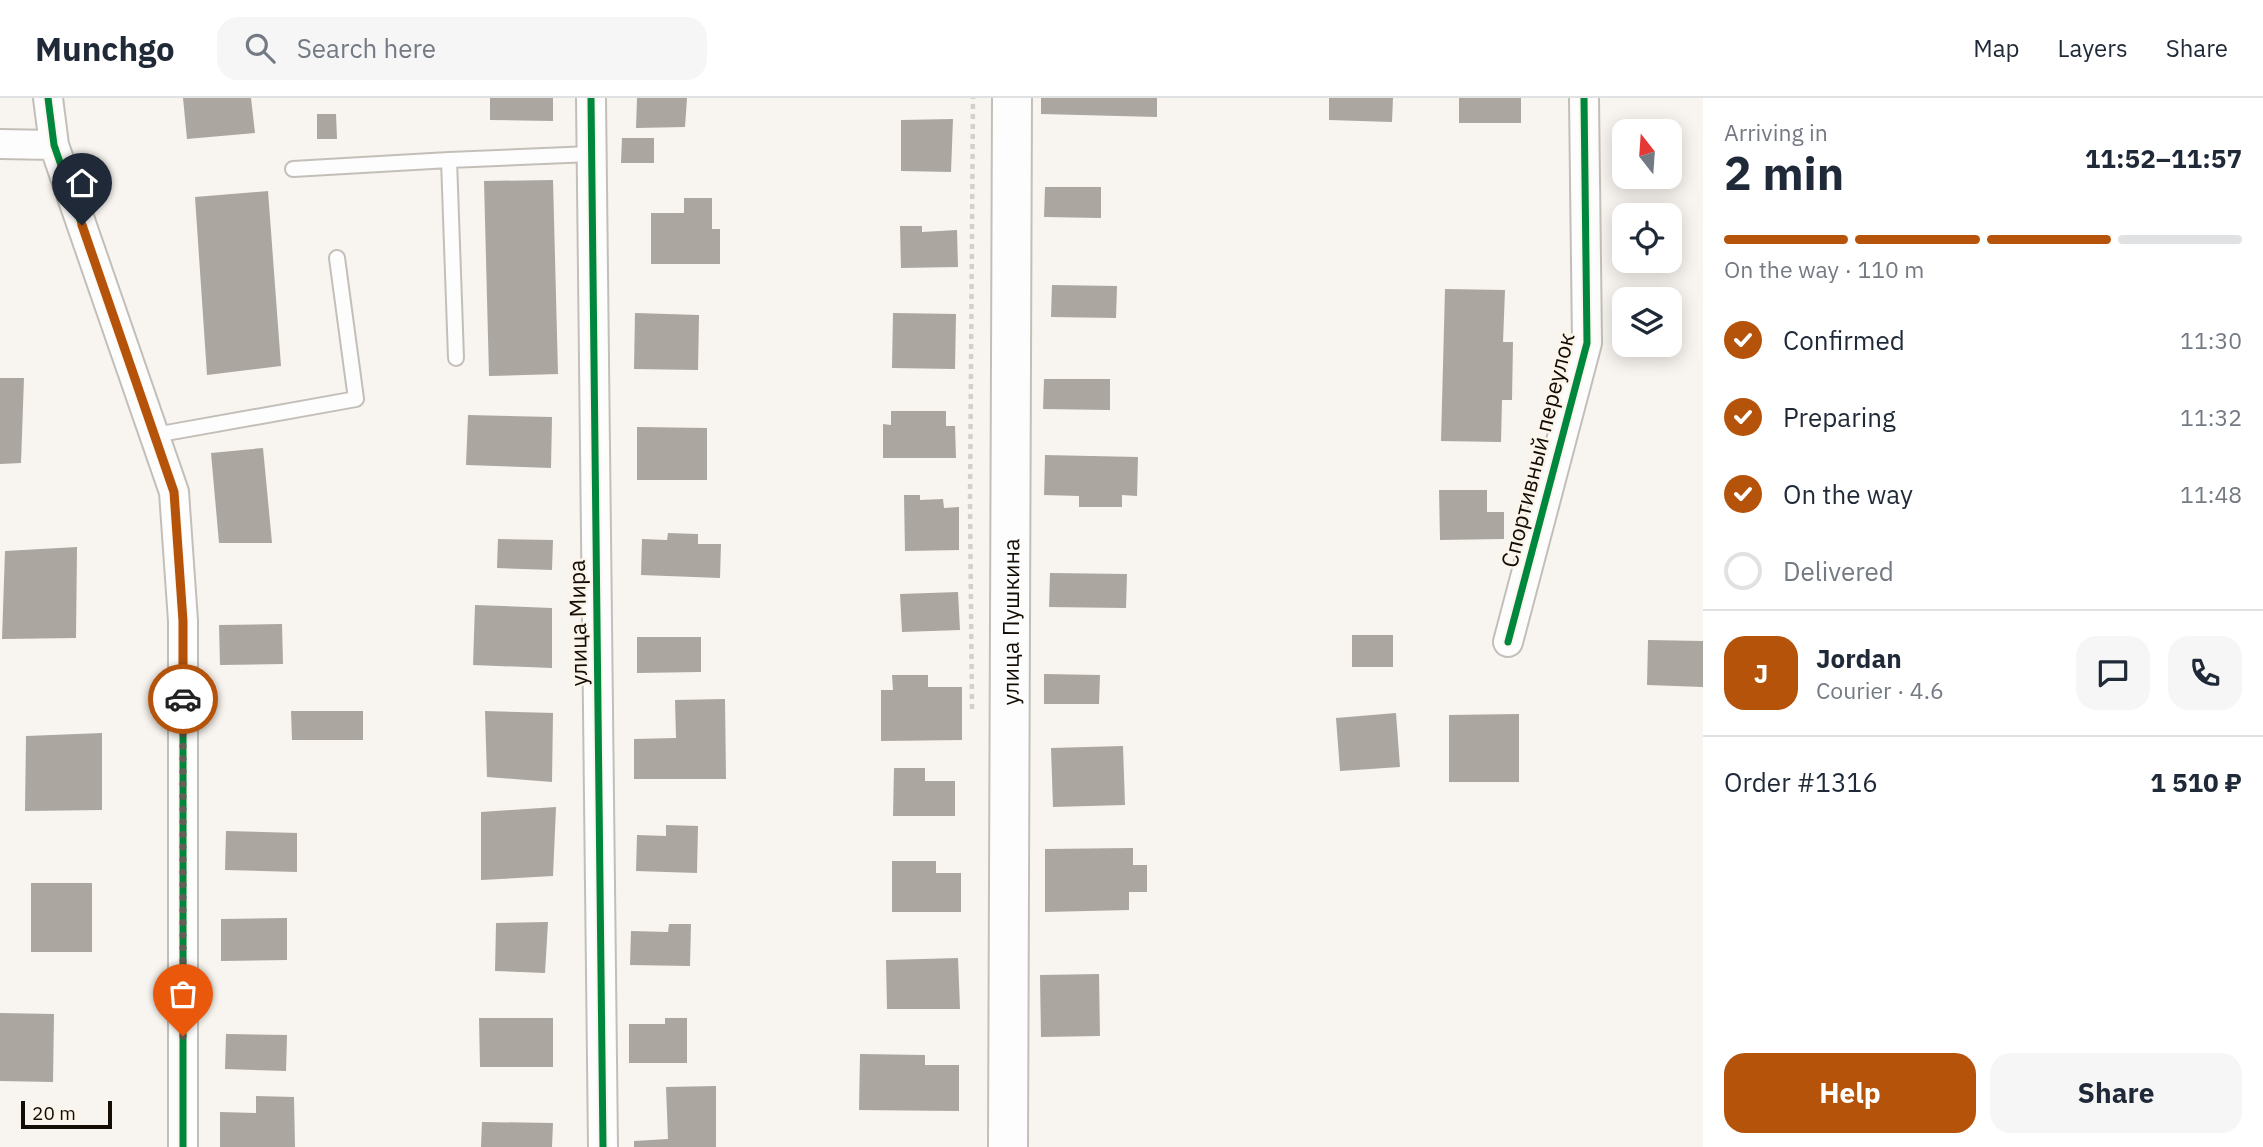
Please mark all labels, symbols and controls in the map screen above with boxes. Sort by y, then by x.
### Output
search box [217,17,707,80]
text: Munchgo [35,27,175,70]
icon: search [241,29,279,67]
text: Search here [297,31,436,65]
text: Map [1973,32,2020,64]
text: Layers [2058,32,2128,64]
text: Share [2166,32,2228,64]
text: Arriving in [1724,117,1828,147]
north arrow [1612,119,1682,189]
map controls [1612,119,1682,357]
text: 11:52–11:57 [2085,141,2242,175]
text: 2 min [1724,143,1844,203]
pin [52,153,112,225]
icon: home [63,164,101,202]
button: locate [1612,203,1682,273]
text: On the way · 110 m [1724,254,1924,284]
button: layers [1612,287,1682,357]
icon: check [1724,321,1762,359]
text: Confirmed [1783,323,1905,357]
text: 11:30 [2180,325,2242,355]
street label: Спортивный переулок [1493,329,1581,571]
icon: check [1724,398,1762,436]
text: Preparing [1783,400,1896,434]
text: 11:32 [2180,402,2242,432]
icon: check [1724,475,1762,513]
text: On the way [1783,477,1913,511]
text: 11:48 [2180,479,2242,509]
street label: улица Пушкина [995,538,1025,706]
text: Delivered [1783,554,1894,588]
street label: улица Мира [561,559,593,687]
button: chat [2076,636,2150,710]
button: phone [2168,636,2242,710]
text: Jordan [1816,641,1902,675]
text: J [1754,656,1768,690]
courier [148,664,218,734]
text: Courier · 4.6 [1816,675,1944,705]
icon: car [164,680,202,718]
text: Order #1316 [1724,765,1878,799]
text: 1 510 ₽ [2150,765,2242,799]
pin [153,964,213,1036]
icon: bag [164,975,202,1013]
button: Help [1724,1053,1976,1133]
button: Share [1990,1053,2242,1133]
scale bar [21,1098,112,1130]
text: 20 m [32,1101,76,1125]

